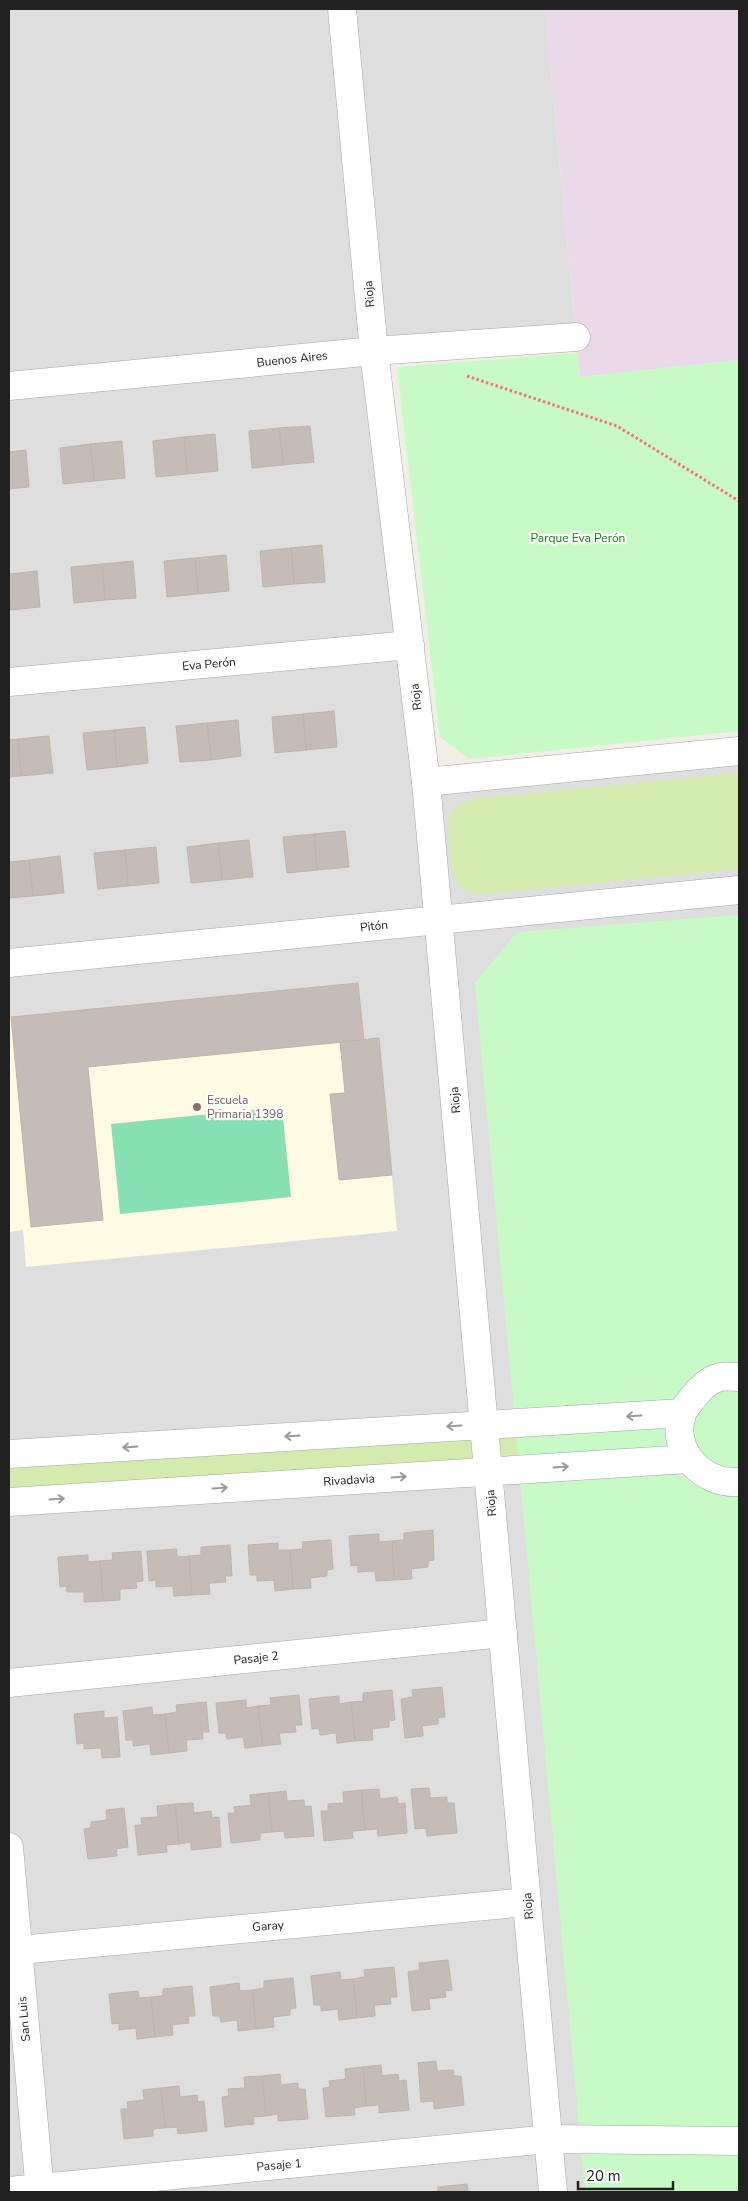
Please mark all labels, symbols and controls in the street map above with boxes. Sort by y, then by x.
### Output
street label: Rioja [360,280,378,308]
street label: Buenos Aires [256,347,329,371]
park label: Parque Eva Perón [531,530,625,546]
street label: Eva Perón [181,654,237,674]
street label: Rioja [406,683,426,711]
street label: Pitón [359,917,389,935]
street label: Rioja [446,1086,464,1114]
place label: Escuela Primaria 1398 [207,1092,284,1122]
marker: Escuela Primaria 1398 [191,1101,203,1113]
one-way arrow [626,1411,642,1420]
one-way arrow [446,1422,462,1431]
one-way arrow [284,1432,300,1441]
one-way arrow [122,1442,138,1451]
one-way arrow [553,1462,569,1471]
street label: Rivadavia [323,1470,375,1490]
one-way arrow [391,1472,407,1482]
one-way arrow [211,1484,227,1493]
street label: Rioja [482,1489,500,1517]
one-way arrow [49,1494,65,1503]
street label: Pasaje 2 [233,1648,279,1668]
street label: Rioja [519,1892,537,1920]
street label: Garay [251,1917,285,1935]
street label: San Luis [14,1996,34,2042]
street label: Pasaje 1 [256,2155,302,2175]
scale bar [578,2158,673,2190]
text: 20 m [586,2166,621,2186]

